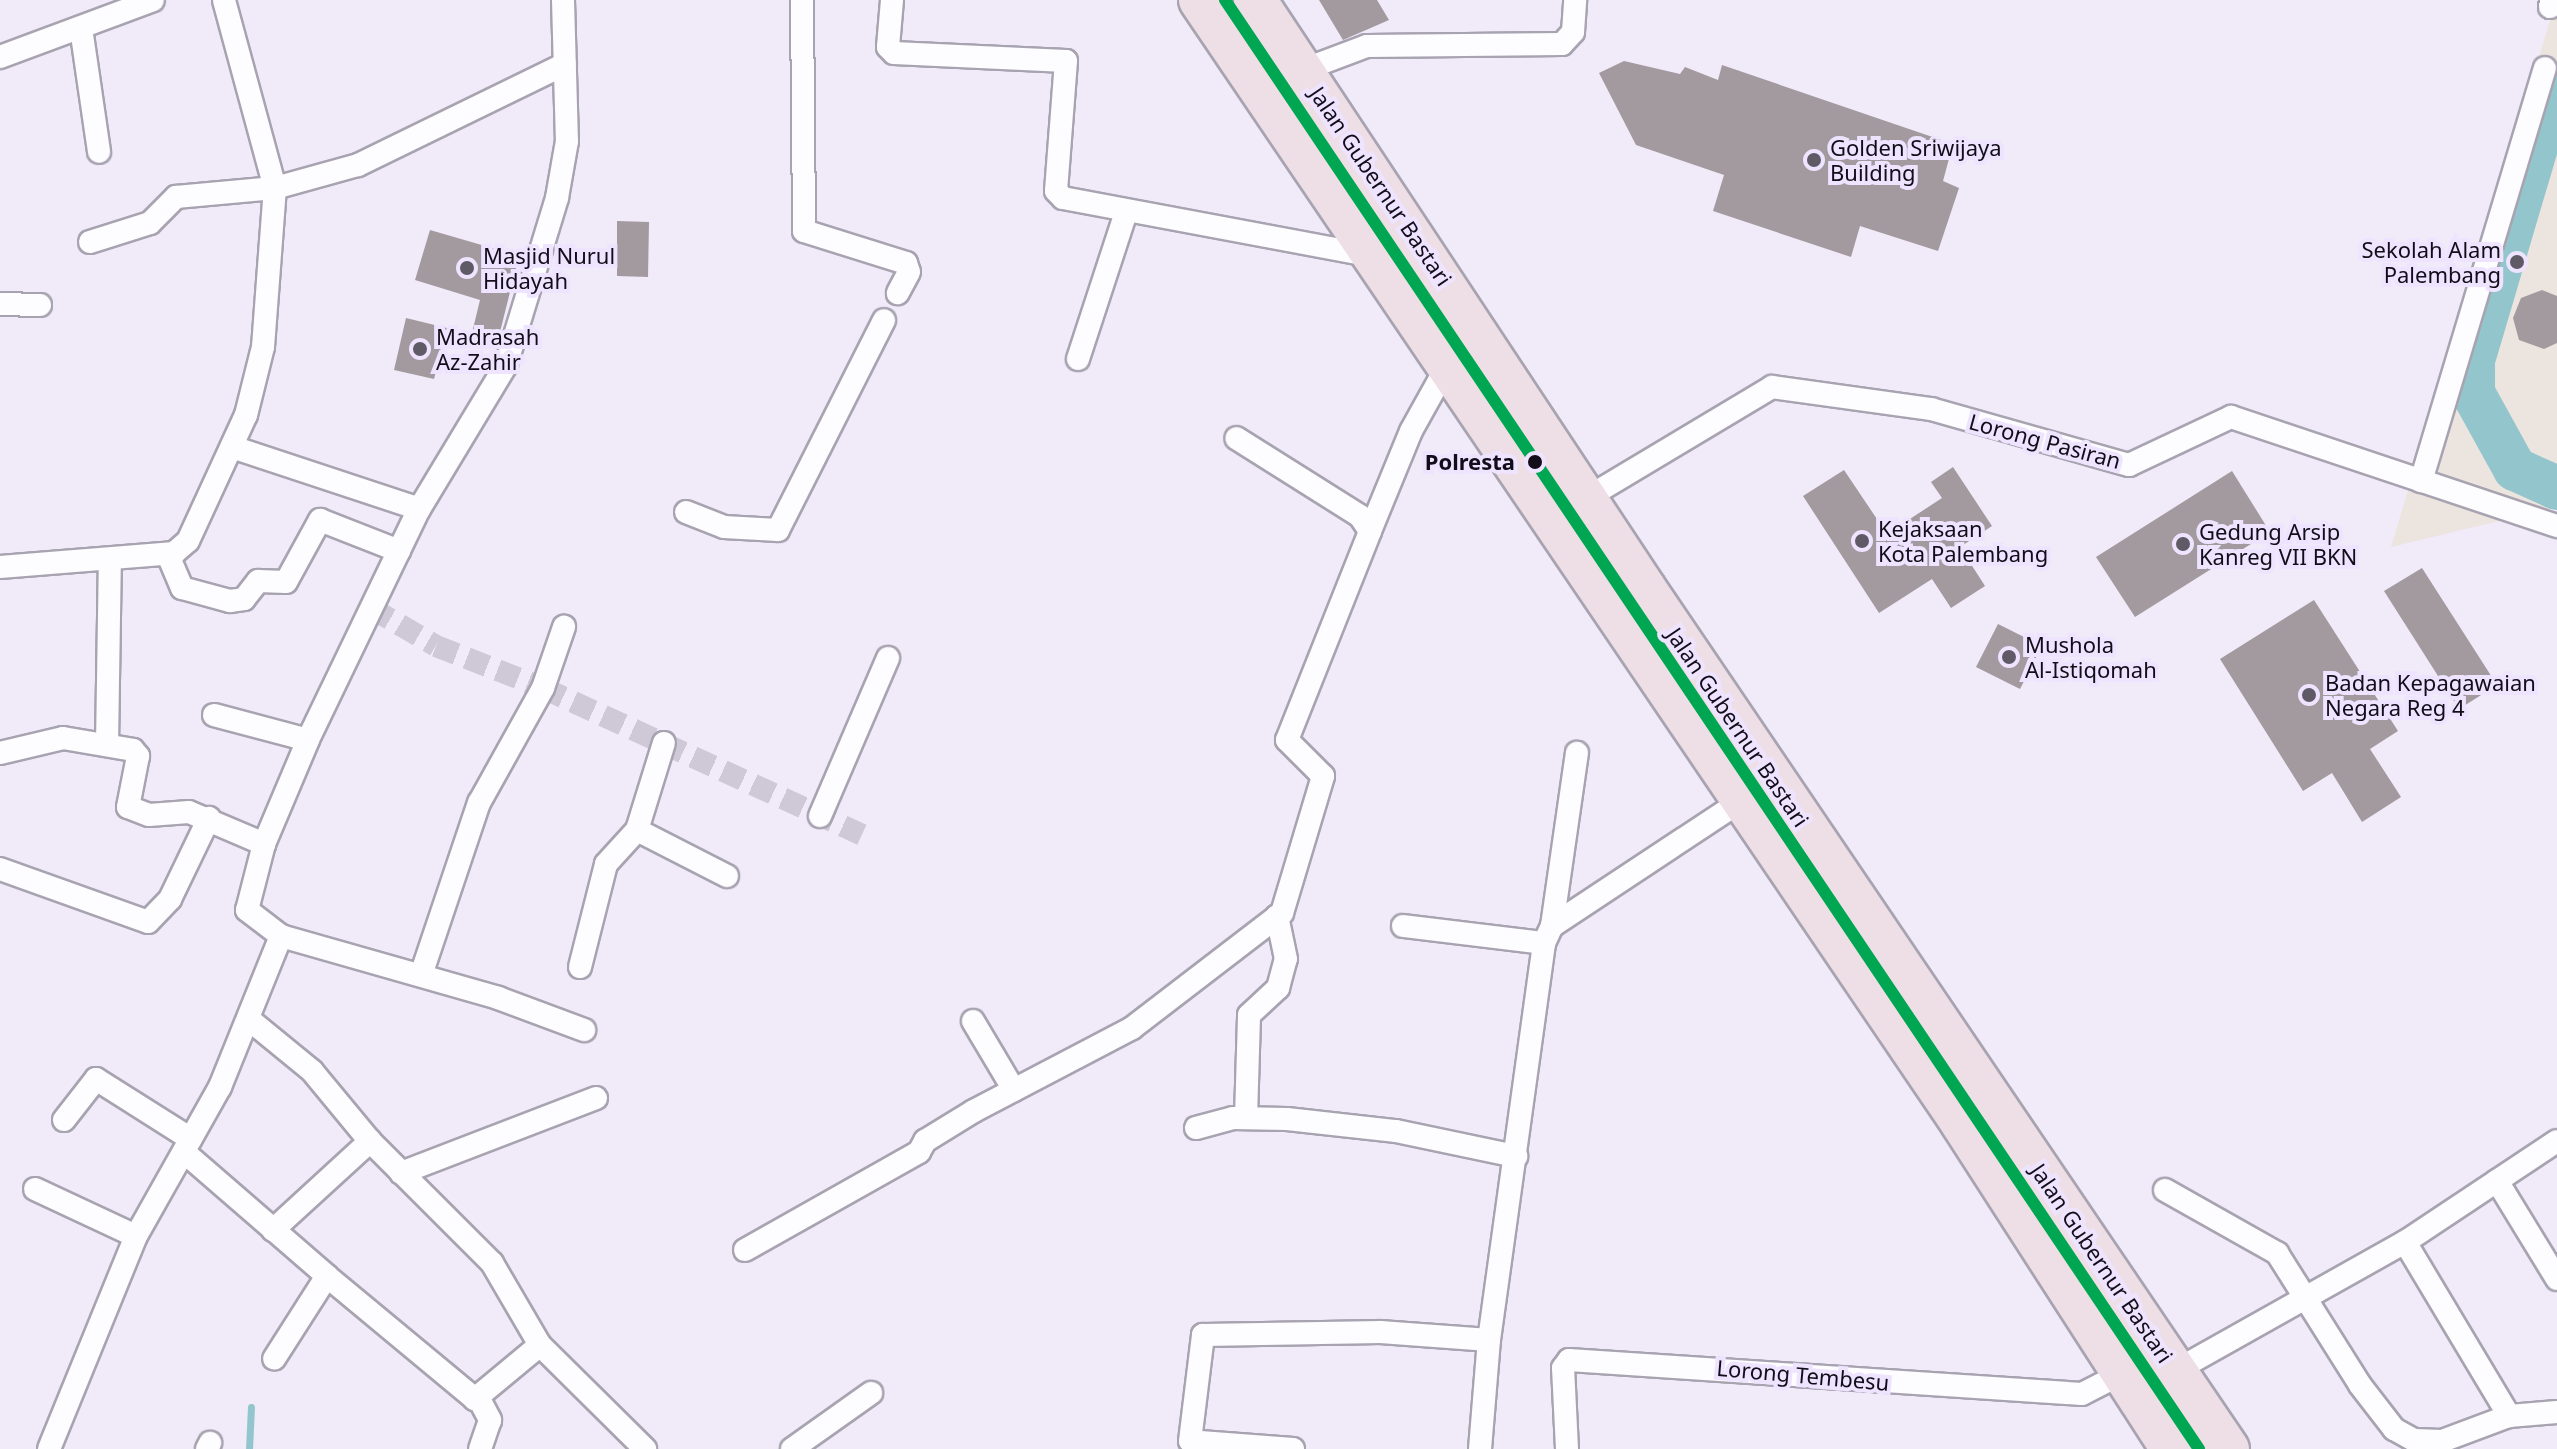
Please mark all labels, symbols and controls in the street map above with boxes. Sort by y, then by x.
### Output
street label: Jalan Gubernur Bastari [1304,81,1458,291]
place label: Golden Sriwijaya Building [1830,134,2002,186]
marker: Golden Sriwijaya Building [1805,151,1823,169]
place label: Sekolah Alam Palembang [2361,236,2501,288]
place label: Masjid Nurul Hidayah [483,242,615,294]
marker: Sekolah Alam Palembang [2508,253,2526,271]
marker: Masjid Nurul Hidayah [458,259,476,277]
place label: Madrasah Az-Zahir [436,323,539,374]
marker: Madrasah Az-Zahir [411,340,429,358]
street label: Lorong Pasiran [1966,408,2124,474]
place label: Polresta [1425,449,1515,475]
marker: Polresta [1522,449,1548,475]
place label: Kejaksaan Kota Palembang [1878,515,2048,566]
place label: Gedung Arsip Kanreg VII BKN [2199,518,2357,570]
marker: Kejaksaan Kota Palembang [1853,532,1871,550]
marker: Gedung Arsip Kanreg VII BKN [2174,535,2192,553]
street label: Jalan Gubernur Bastari [1661,622,1815,832]
place label: Mushola Al-Istiqomah [2025,631,2157,682]
marker: Mushola Al-Istiqomah [2000,648,2018,666]
place label: Badan Kepagawaian Negara Reg 4 [2325,669,2536,720]
marker: Badan Kepagawaian Negara Reg 4 [2300,686,2318,704]
street label: Jalan Gubernur Bastari [2025,1158,2179,1368]
street label: Lorong Tembesu [1715,1354,1891,1396]

